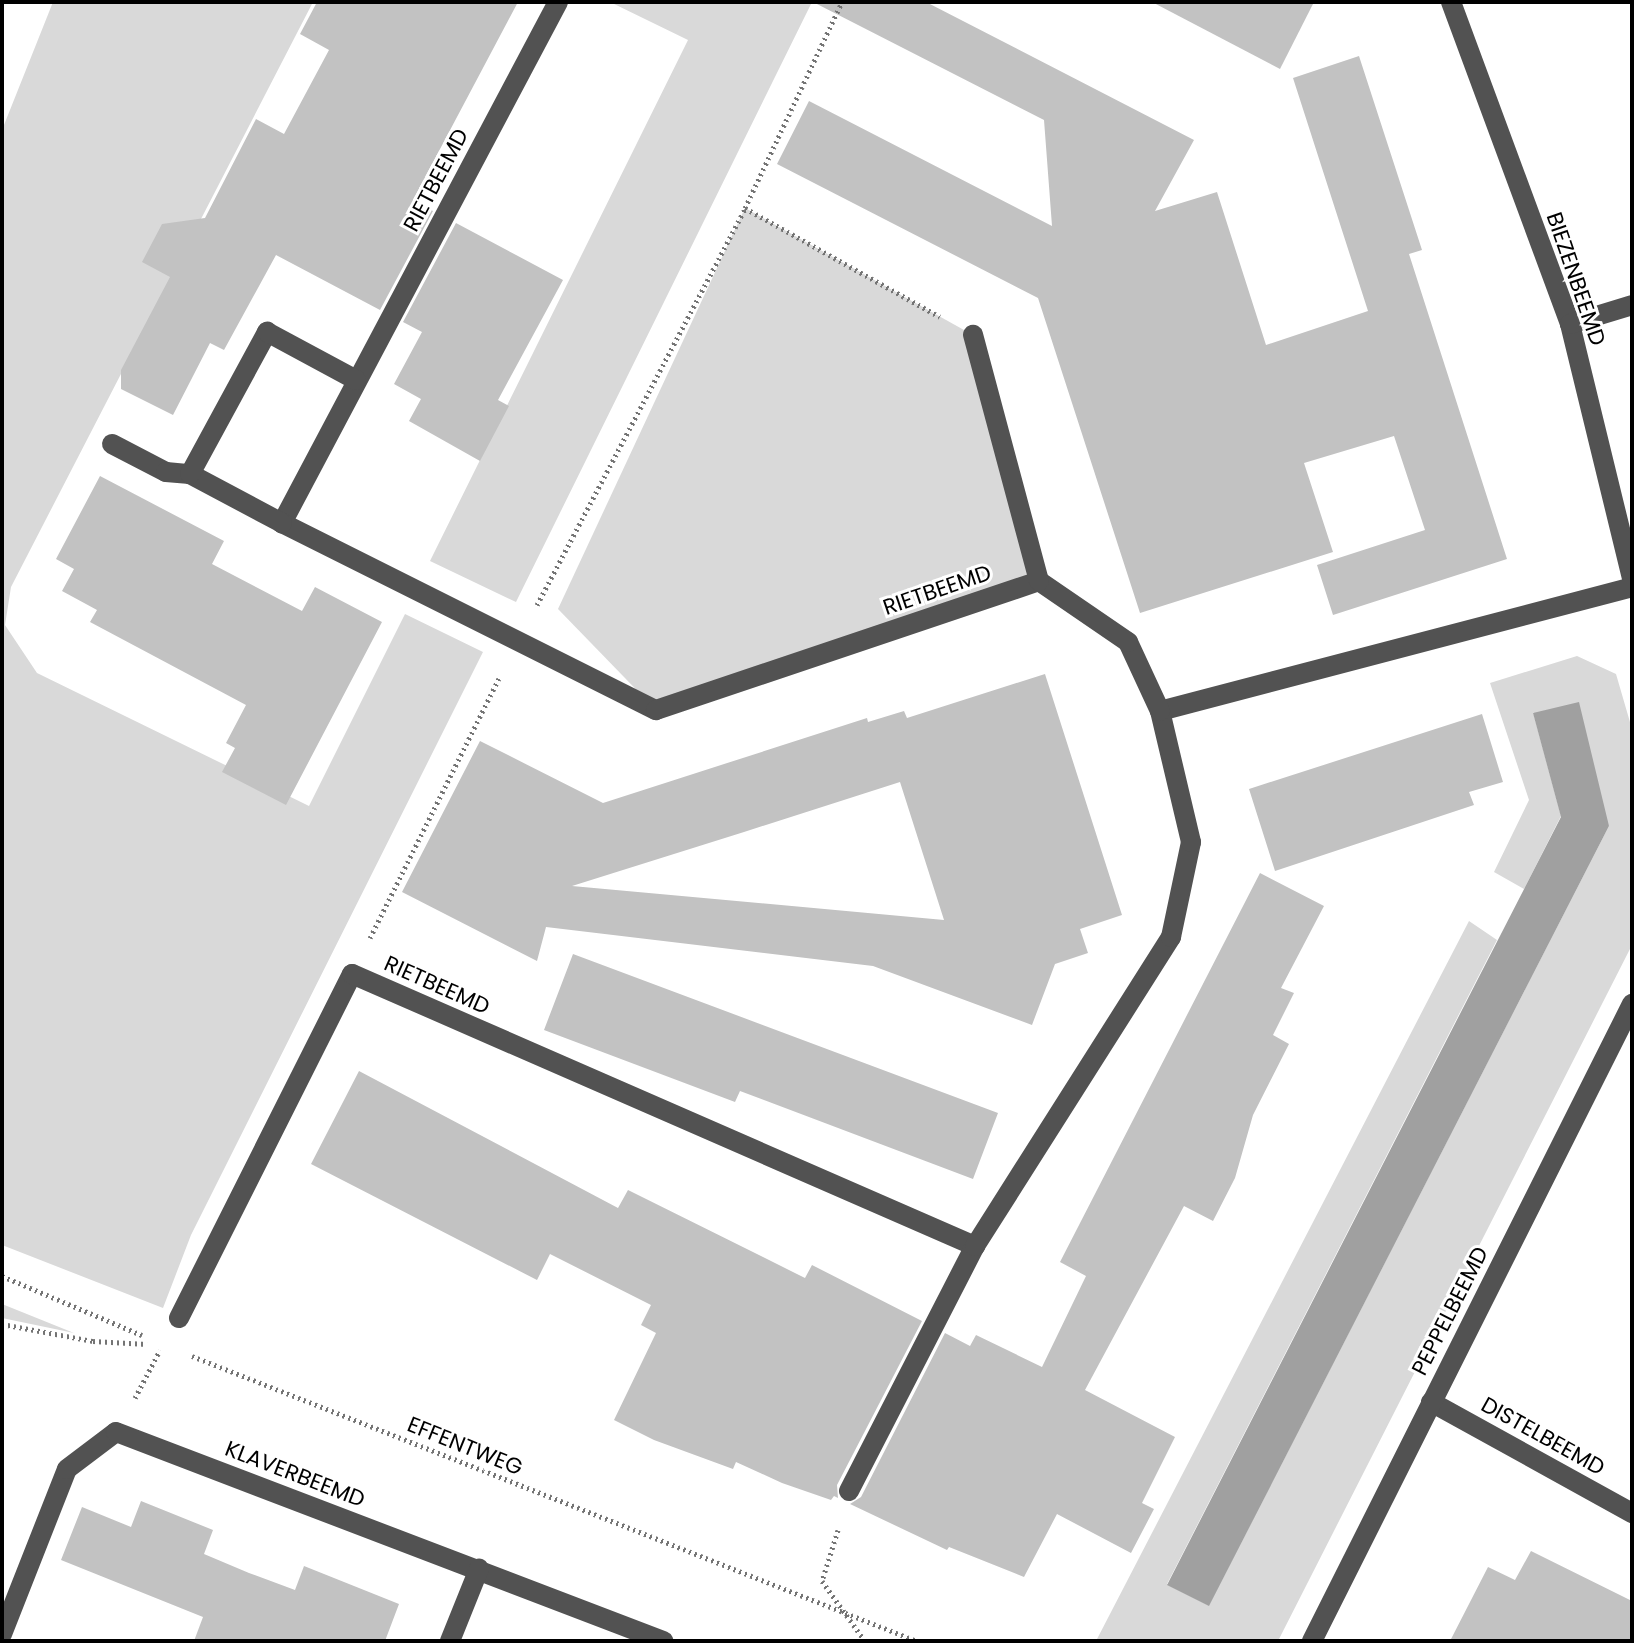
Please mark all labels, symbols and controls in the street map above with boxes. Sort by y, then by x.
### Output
street label: RIETBEEMD [398,124,474,236]
street label: BIEZENBEEMD [1541,209,1611,349]
street label: RIETBEEMD [880,559,994,621]
street label: RIETBEEMD [380,950,494,1020]
street label: PEPPELBEEMD [1406,1242,1494,1380]
street label: DISTELBEEMD [1477,1391,1609,1481]
street label: EFFENTWEG [404,1411,526,1481]
street label: KLAVERBEEMD [221,1435,369,1513]

